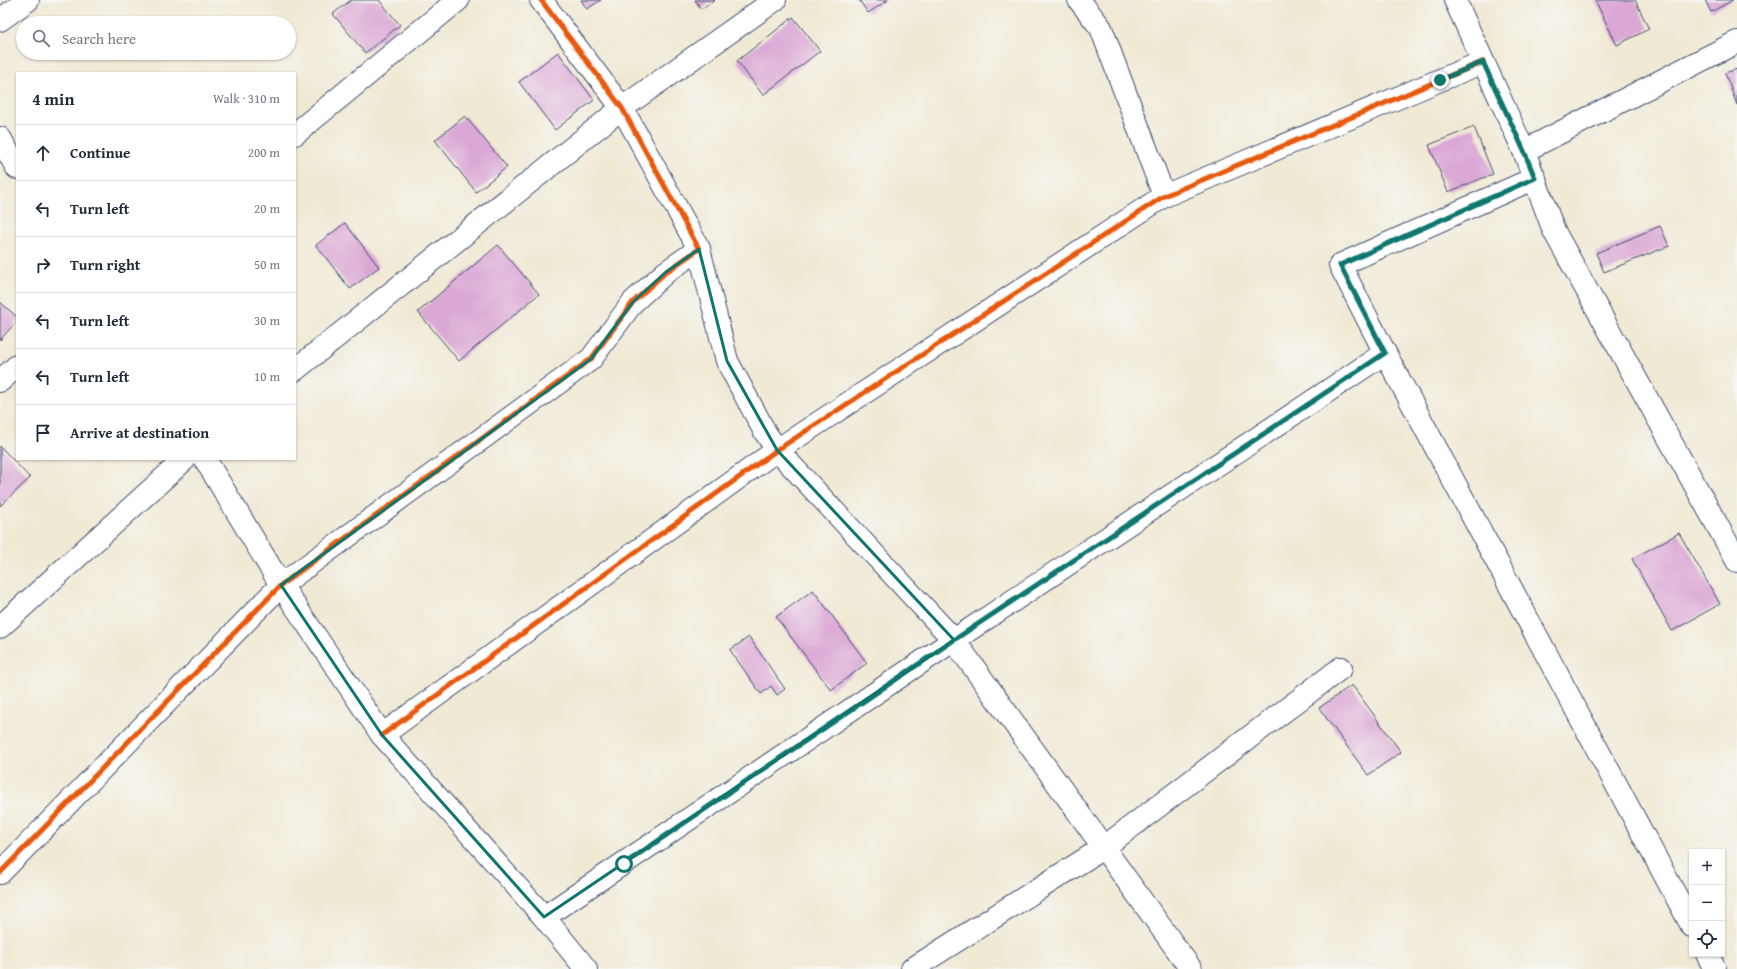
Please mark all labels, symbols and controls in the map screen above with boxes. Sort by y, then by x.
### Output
search box [16,16,296,60]
icon: search [30,27,52,49]
text: Search here [62,28,136,49]
route end [1431,71,1449,89]
text: 4 min [32,86,74,111]
text: Walk · 310 m [213,89,280,108]
icon: ahead [32,142,54,164]
text: Continue [70,142,131,163]
text: 200 m [248,143,280,162]
icon: left [32,198,54,220]
text: Turn left [70,198,129,219]
text: 20 m [254,199,280,218]
icon: right [32,254,54,276]
text: Turn right [70,254,141,275]
text: 50 m [254,255,280,274]
icon: left [32,310,54,332]
text: Turn left [70,310,129,331]
text: 30 m [254,311,280,330]
icon: left [32,366,54,388]
text: Turn left [70,366,129,387]
text: 10 m [254,367,280,386]
icon: arrive [32,422,54,444]
text: Arrive at destination [70,422,209,443]
map controls [1689,849,1725,957]
button: + [1689,849,1725,885]
route start [615,855,633,873]
button: − [1689,885,1725,921]
button: locate [1689,921,1725,957]

